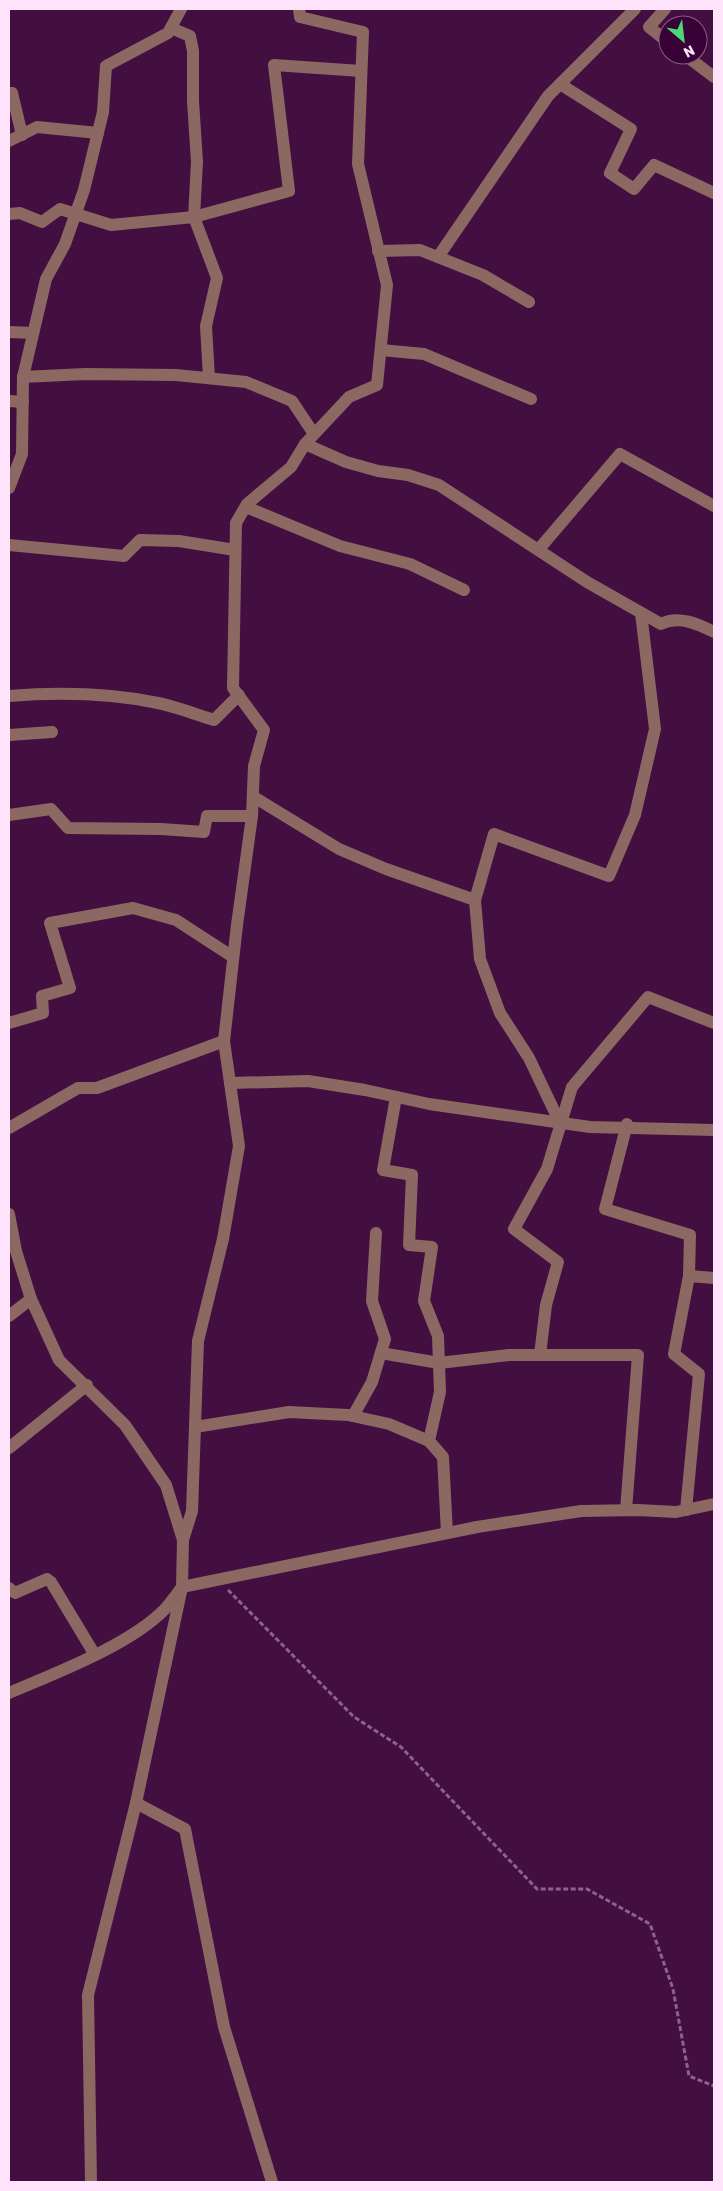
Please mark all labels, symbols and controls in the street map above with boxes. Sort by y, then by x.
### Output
north arrow [658,15,708,65]
text: N [680,41,697,61]

